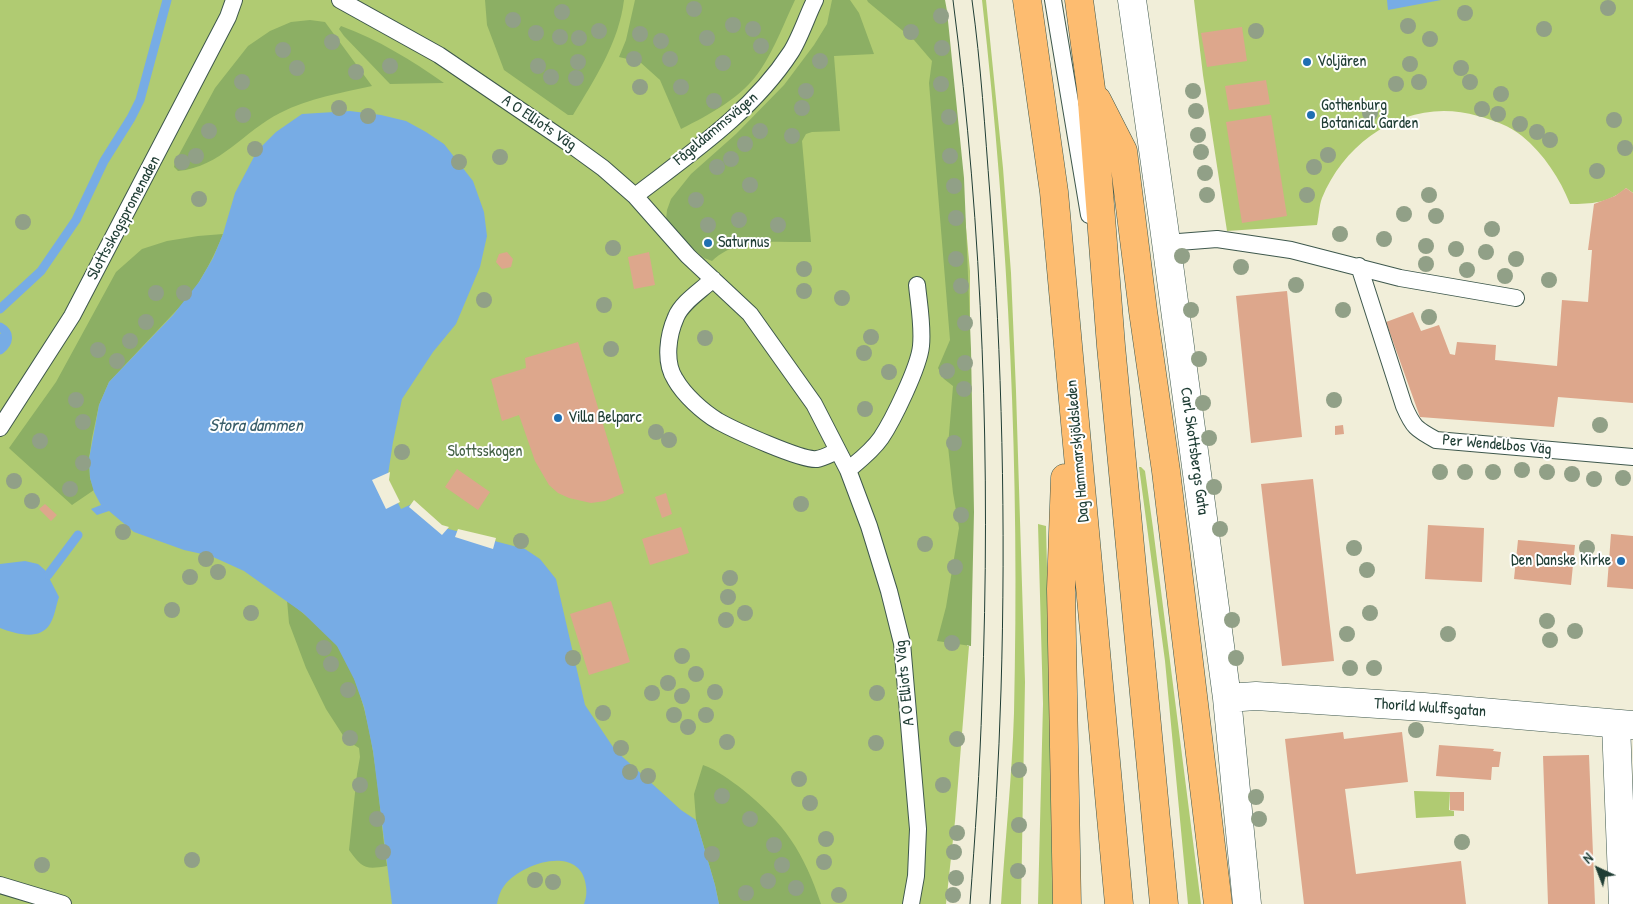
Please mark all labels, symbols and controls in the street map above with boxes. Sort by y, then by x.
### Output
place label: Voljären [1317,52,1366,72]
marker: Voljären [1301,56,1313,68]
street label: Fågeldammsvägen [670,88,762,170]
street label: A O Elliots Väg [498,91,580,155]
place label: Gothenburg Botanical Garden [1321,96,1419,134]
marker: Gothenburg Botanical Garden [1305,109,1317,121]
street label: Slottsskogspromenaden [83,153,165,283]
place label: Saturnus [718,233,769,253]
marker: Saturnus [702,237,714,249]
street label: Dag Hammarskjöldsleden [1062,379,1094,523]
street label: Carl Skottsbergs Gata [1176,386,1212,516]
place label: Villa Belparc [568,408,642,428]
marker: Villa Belparc [552,412,564,424]
water label: Stora dammen [209,415,303,437]
street label: Per Wendelbos Väg [1442,431,1552,459]
park label: Slottsskogen [447,442,523,462]
place label: Den Danske Kirke [1511,551,1611,571]
marker: Den Danske Kirke [1615,555,1627,567]
street label: A O Elliots Väg [891,639,919,727]
street label: Thorild Wulffsgatan [1373,695,1487,721]
north arrow [1573,844,1623,894]
text: N [1578,848,1597,867]

